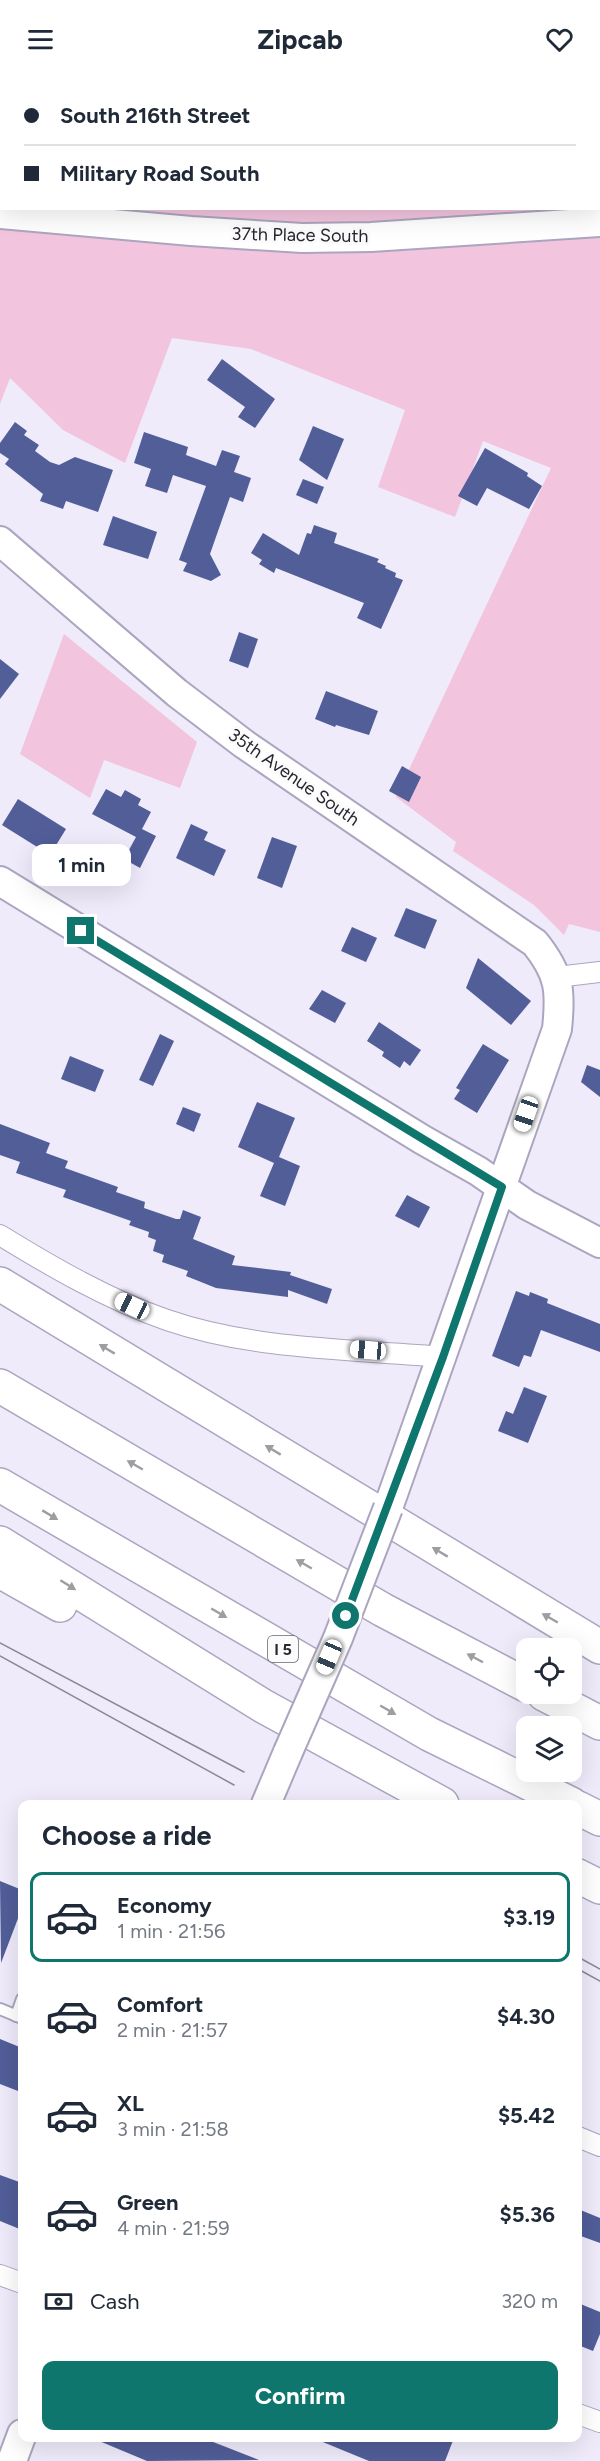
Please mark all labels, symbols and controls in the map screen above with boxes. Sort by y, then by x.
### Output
icon: menu [24,23,57,56]
text: Zipcab [257,23,343,56]
icon: heart [543,23,576,56]
text: South 216th Street [60,102,250,129]
text: Military Road South [60,160,259,187]
street label: 37th Place South [231,223,369,247]
street label: 35th Avenue South [224,723,364,831]
callout: 1 min [32,844,130,886]
text: 1 min [58,853,105,877]
route end [67,917,94,944]
car [512,1094,540,1134]
car [112,1290,152,1322]
car [349,1339,387,1361]
one-way arrow [99,1343,115,1354]
one-way arrow [265,1445,281,1456]
one-way arrow [126,1460,143,1470]
one-way arrow [42,1510,58,1521]
one-way arrow [432,1546,448,1557]
one-way arrow [296,1558,312,1569]
one-way arrow [59,1579,76,1590]
route start [332,1602,359,1629]
one-way arrow [211,1607,227,1618]
one-way arrow [541,1613,558,1623]
road number: I 5 [268,1636,298,1662]
car [314,1637,344,1677]
map controls [516,1638,582,1782]
button: locate [516,1638,582,1704]
one-way arrow [466,1653,483,1662]
one-way arrow [380,1705,397,1715]
button: layers [516,1716,582,1782]
text: Choose a ride [42,1819,211,1852]
icon: car [45,1890,99,1944]
text: Economy [117,1892,212,1919]
text: $3.19 [503,1904,555,1931]
text: 1 min · 21:56 [117,1919,225,1943]
icon: car [45,1989,99,2043]
text: Comfort [117,1991,203,2018]
text: $4.30 [497,2003,555,2030]
text: 2 min · 21:57 [117,2018,228,2042]
icon: car [45,2088,99,2142]
text: XL [117,2090,144,2117]
text: $5.42 [498,2102,555,2129]
text: 3 min · 21:58 [117,2117,229,2141]
icon: car [45,2187,99,2241]
text: Green [117,2189,179,2216]
text: $5.36 [500,2201,555,2228]
text: 4 min · 21:59 [117,2216,229,2240]
icon: cash [42,2285,75,2318]
text: Cash [90,2288,140,2315]
text: 320 m [501,2289,558,2313]
button: Confirm [42,2361,558,2430]

